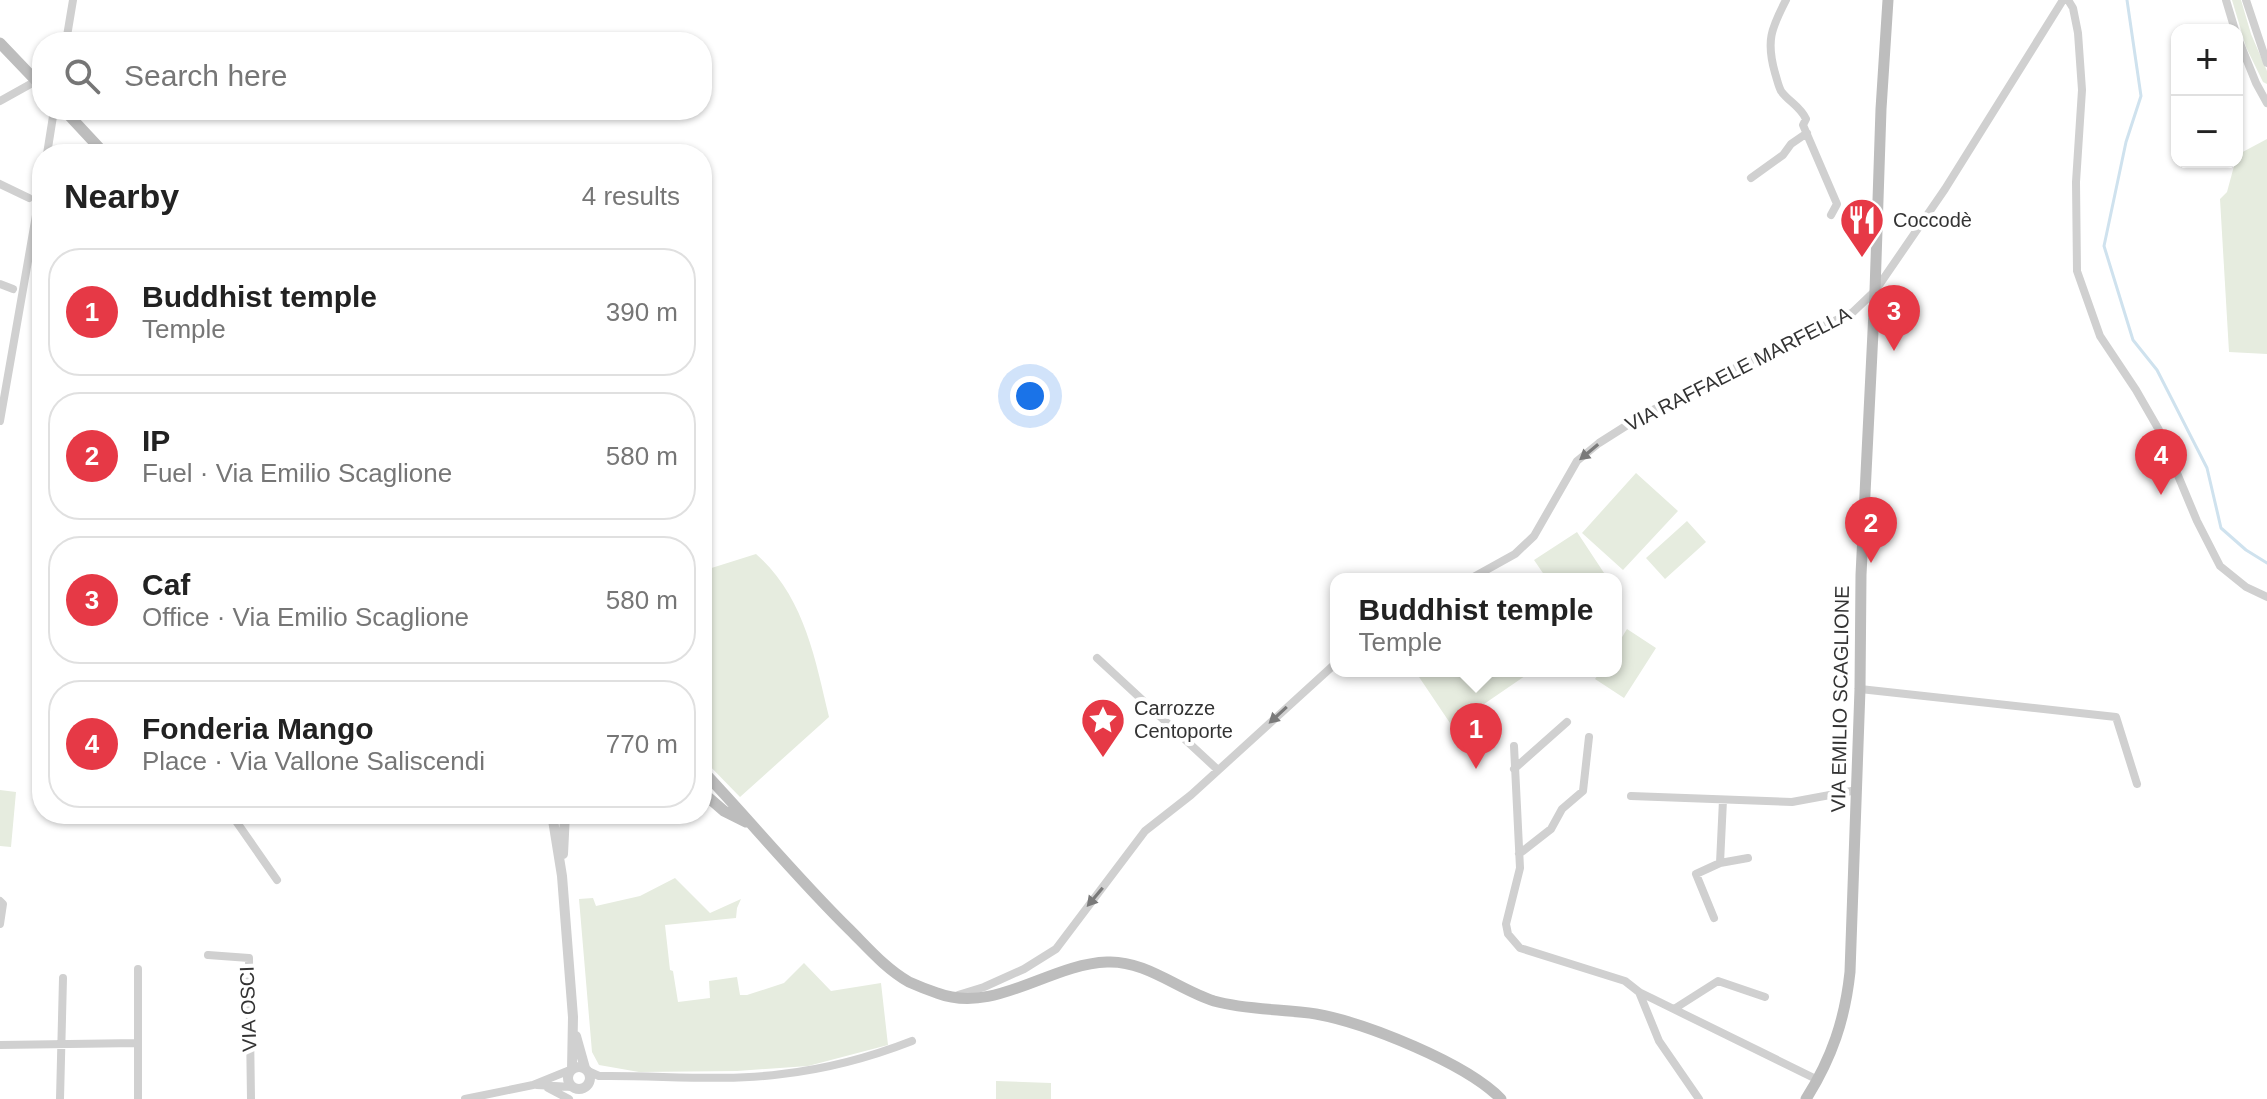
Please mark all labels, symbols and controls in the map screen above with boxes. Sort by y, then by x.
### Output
map controls [2171,24,2243,168]
button: + [2171,24,2243,96]
search box [32,32,712,120]
icon: search [60,54,104,98]
text: Search here [124,59,287,92]
button: − [2171,96,2243,168]
text: Nearby [64,177,179,215]
text: 4 results [582,181,680,211]
restaurant icon: Coccodè [1838,196,1886,259]
place label: Coccodè [1893,209,1972,231]
text: Buddhist temple [142,280,377,313]
pin: 3 [1868,285,1920,351]
text: 1 [85,297,99,327]
text: 390 m [606,297,678,327]
street label: VIA RAFFAELE MARFELLA [1622,302,1855,436]
text: Temple [142,314,226,344]
your location [1010,376,1050,416]
text: IP [142,424,170,457]
pin: 4 [2135,429,2187,495]
text: 2 [85,441,99,471]
text: 580 m [606,441,678,471]
one-way arrow [1579,443,1599,460]
text: Fuel · Via Emilio Scaglione [142,458,452,488]
pin: 2 [1845,497,1897,563]
text: Caf [142,568,190,601]
popup [1330,573,1622,677]
text: 3 [85,585,99,615]
text: 580 m [606,585,678,615]
street label: VIA EMILIO SCAGLIONE [1827,585,1853,813]
text: Buddhist temple [1358,593,1594,626]
text: Office · Via Emilio Scaglione [142,602,469,632]
text: Temple [1358,627,1442,657]
place icon: Carrozze Centoporte [1079,696,1127,759]
place label: Carrozze Centoporte [1134,697,1233,742]
pin: 1 [1450,703,1502,769]
one-way arrow [1269,705,1288,723]
text: Fonderia Mango [142,712,374,745]
text: 4 [85,729,99,759]
text: 770 m [606,729,678,759]
text: Place · Via Vallone Saliscendi [142,746,485,776]
one-way arrow [1087,887,1104,907]
street label: VIA OSCI [236,966,260,1052]

